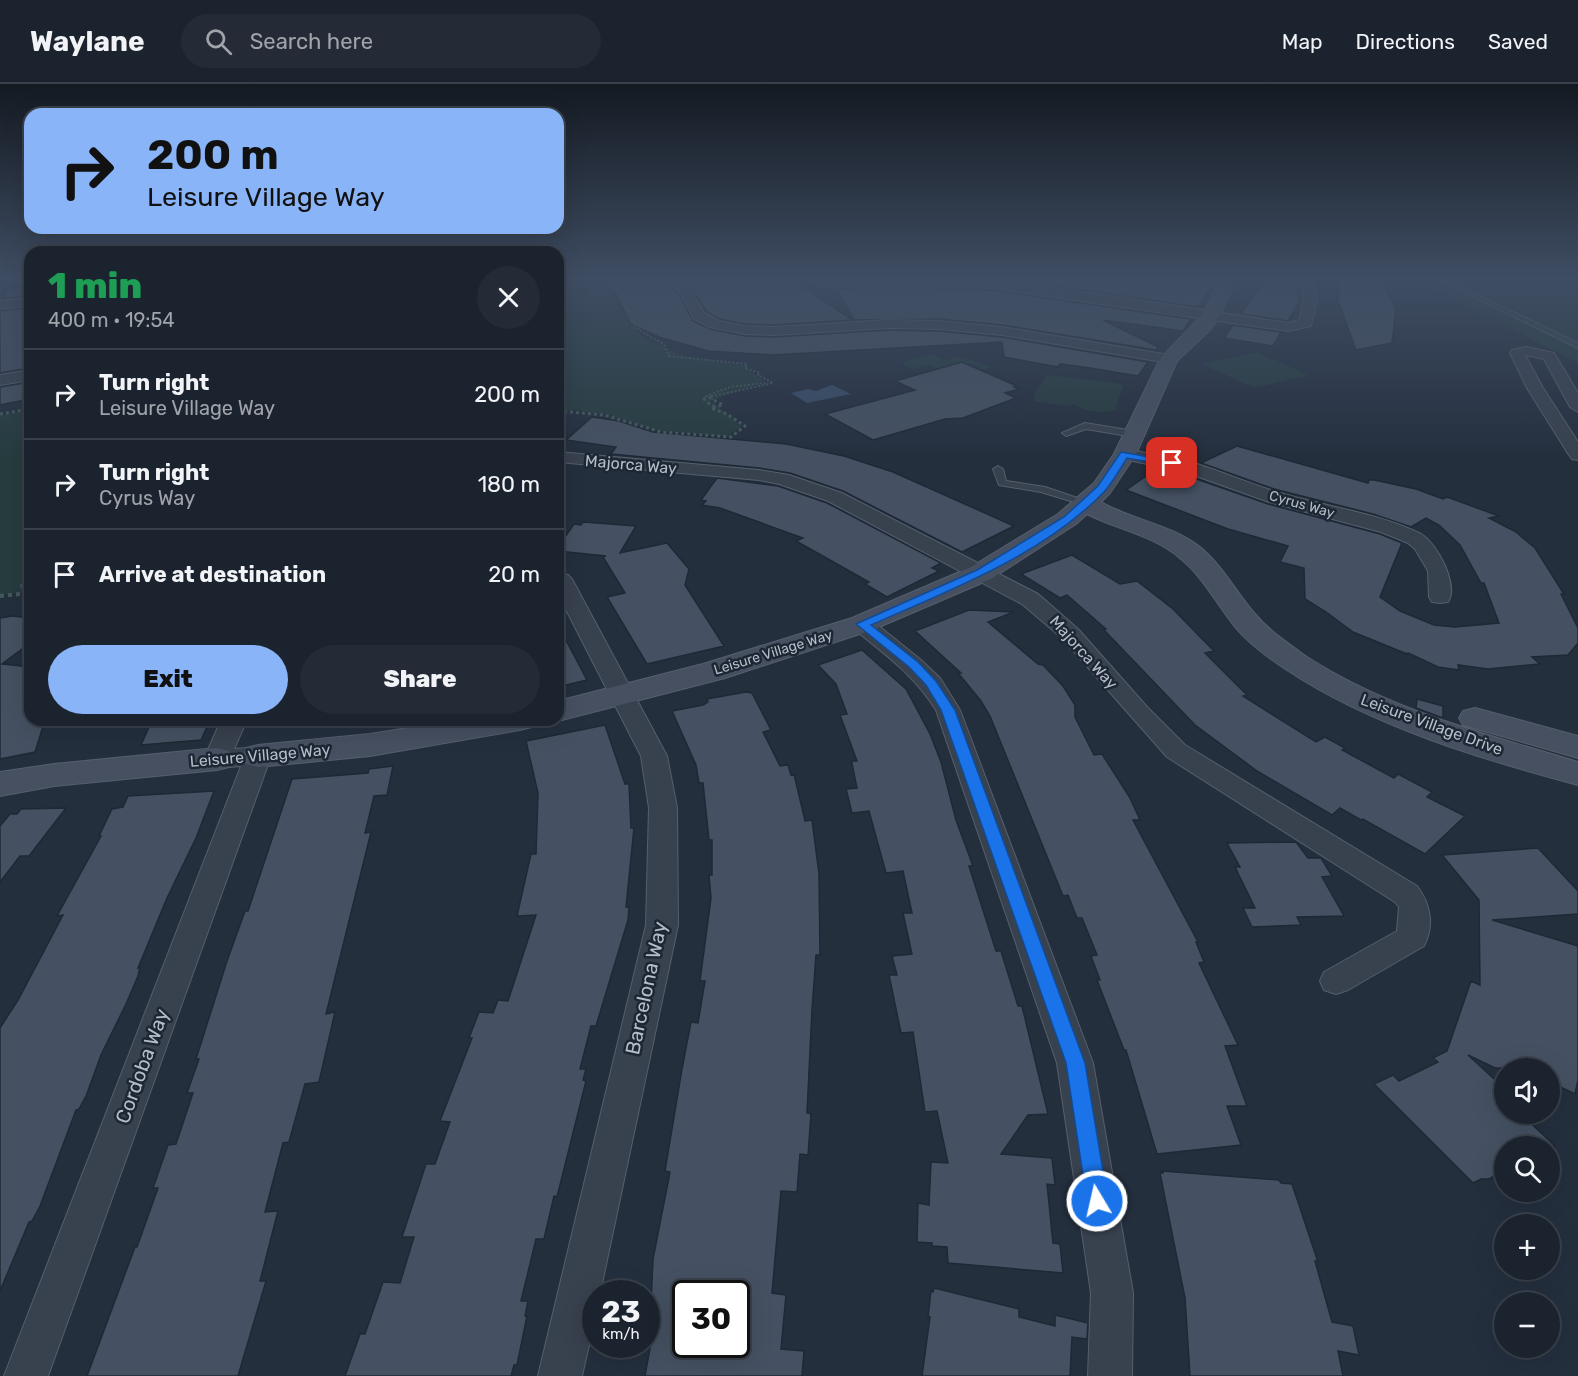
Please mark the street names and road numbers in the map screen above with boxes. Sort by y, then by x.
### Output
street label: Majorca Way [584,451,678,478]
street label: Cyrus Way [1267,487,1337,522]
street label: Majorca Way [1046,612,1122,693]
street label: Leisure Village Way [712,626,835,679]
street label: Leisure Village Drive [1358,690,1505,759]
street label: Leisure Village Way [189,740,331,771]
street label: Barcelona Way [620,919,672,1057]
street label: Cordoba Way [110,1005,174,1127]

